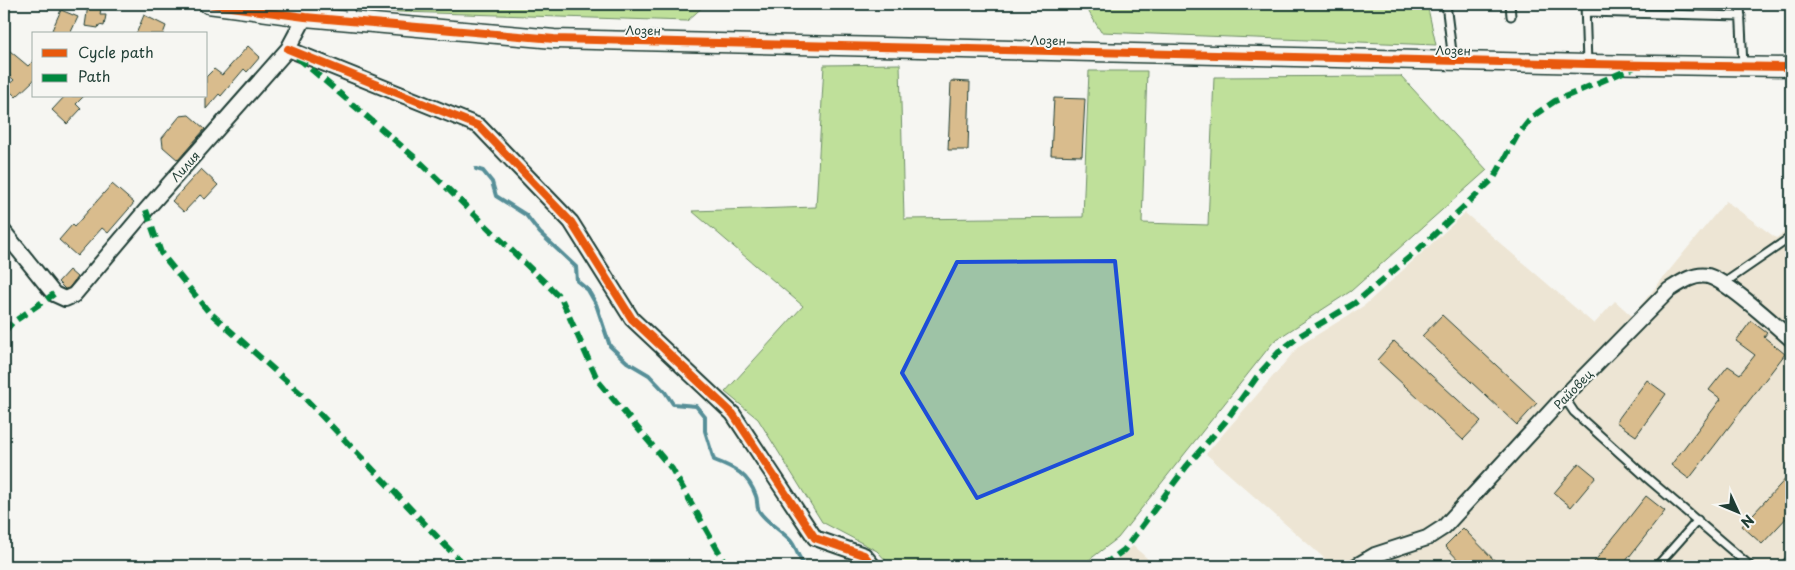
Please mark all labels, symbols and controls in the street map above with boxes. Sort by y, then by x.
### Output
street label: Лозен [625,21,661,39]
street label: Лозен [1030,31,1066,49]
legend [32,32,208,98]
text: Cycle path [78,40,154,63]
street label: Лозен [1435,41,1471,59]
text: Path [78,64,110,87]
street label: Лилия [166,147,204,185]
street label: Райовец [1549,365,1597,413]
north arrow [1712,488,1762,538]
text: N [1736,510,1759,533]

